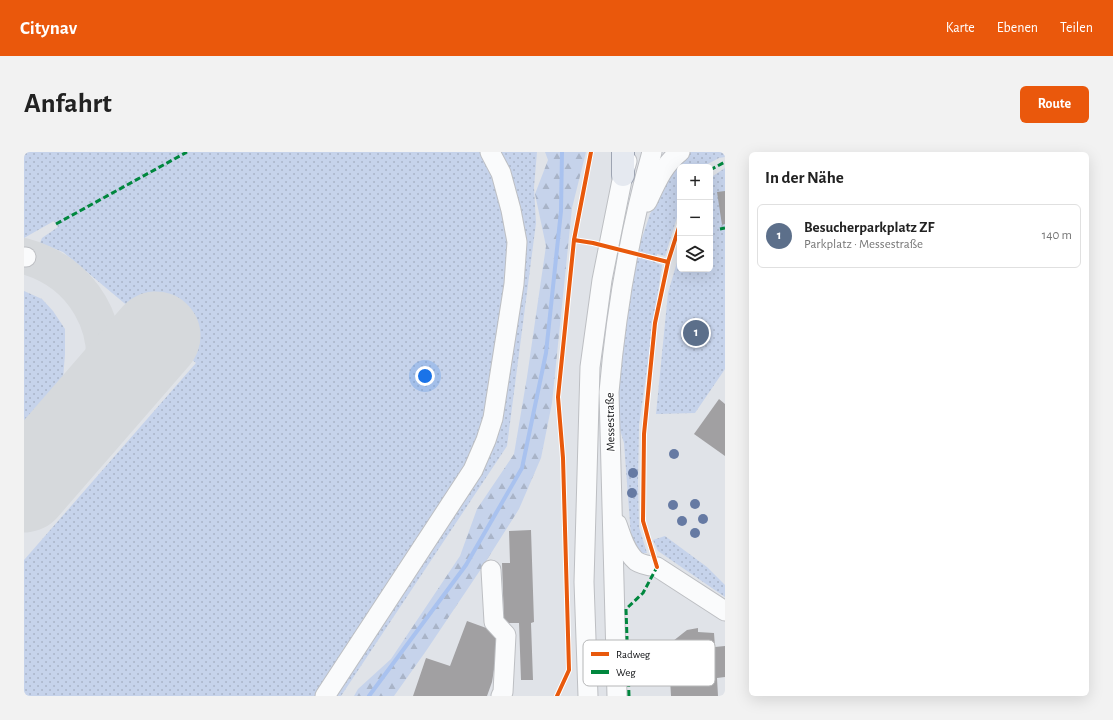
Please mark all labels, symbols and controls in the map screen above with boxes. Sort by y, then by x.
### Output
text: Citynav [20,19,77,38]
text: Karte [946,21,975,35]
text: Ebenen [997,21,1038,35]
text: Teilen [1060,21,1093,35]
button: Route [1020,86,1089,123]
text: Anfahrt [24,90,112,118]
map controls [677,164,713,272]
button: + [677,164,713,200]
text: In der Nähe [765,169,844,186]
button: − [677,200,713,236]
text: Besucherparkplatz ZF [804,220,934,235]
text: 1 [777,229,781,242]
text: 140 m [1042,229,1072,242]
button: layers [677,236,713,272]
text: Parkplatz · Messestraße [804,238,923,251]
pin: 1 [683,318,709,348]
your location [415,366,435,386]
street label: Messestraße [603,392,617,452]
legend [583,640,715,686]
text: Radweg [616,649,651,660]
text: Weg [616,667,636,678]

